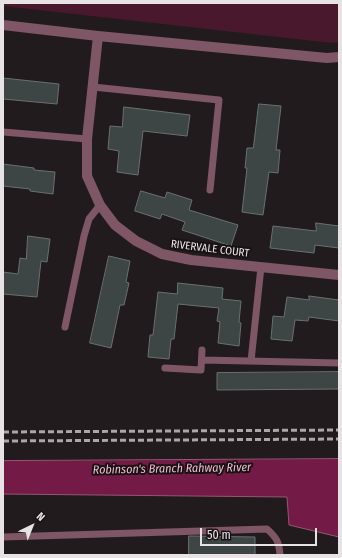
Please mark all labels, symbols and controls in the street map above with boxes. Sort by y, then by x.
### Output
street label: RIVERVALE COURT [170,238,250,260]
water label: Robinson's Branch Rahway River [93,460,251,478]
north arrow [12,506,52,546]
text: N [34,510,47,524]
scale bar [202,520,319,546]
text: 50 m [207,528,231,542]

